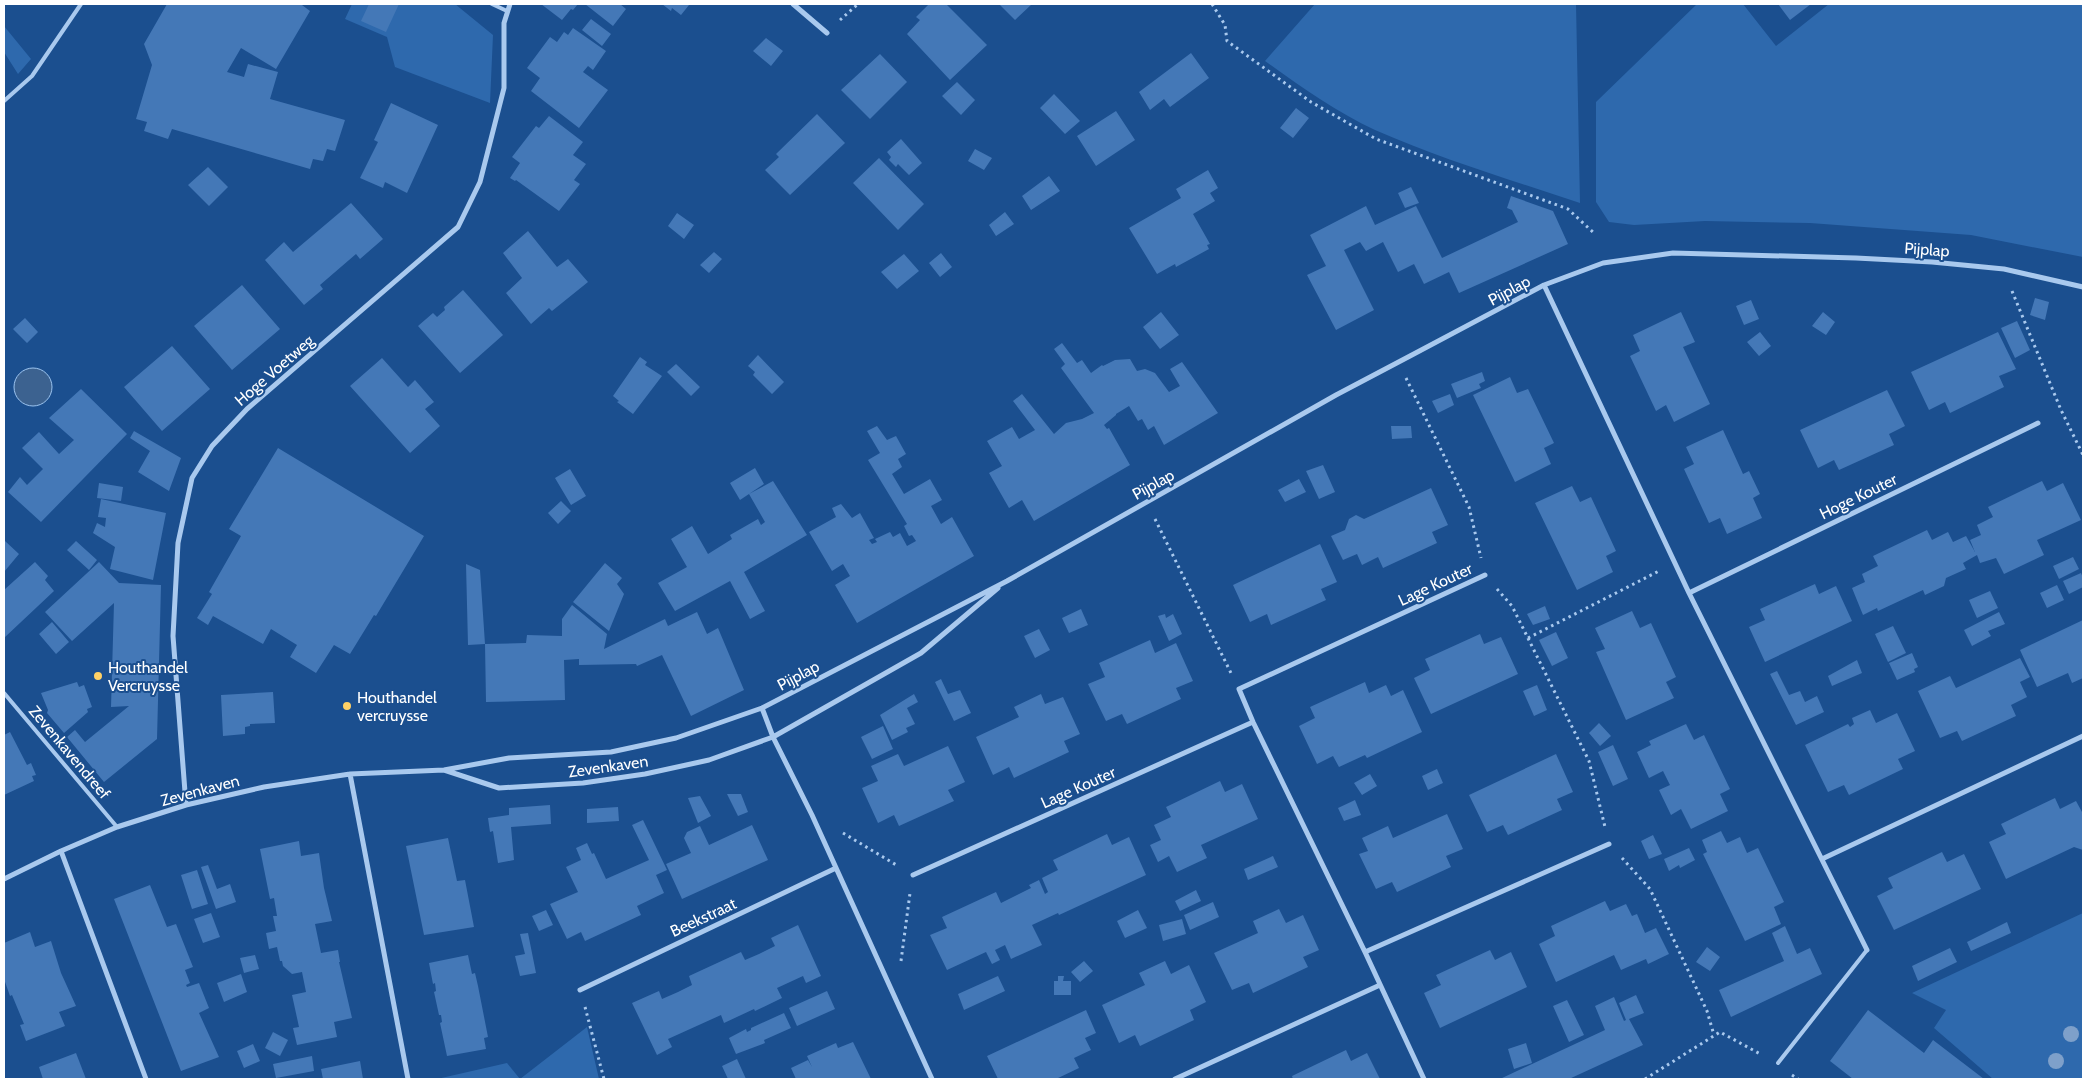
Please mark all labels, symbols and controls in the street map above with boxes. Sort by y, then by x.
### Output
street label: Pijplap [1904,238,1950,261]
street label: Pijplap [1485,271,1534,309]
street label: Hoge Voetweg [231,330,319,410]
street label: Pijplap [1129,465,1178,504]
street label: Hoge Kouter [1816,469,1901,523]
street label: Lage Kouter [1395,559,1476,610]
street label: Pijplap [774,656,823,694]
place label: Houthandel Vercruysse [108,658,188,695]
marker: Houthandel Vercruysse [92,670,104,682]
place label: Houthandel vercruysse [357,688,437,725]
marker: Houthandel vercruysse [341,700,353,712]
street label: Zevenkavendreef [25,702,115,803]
street label: Zevenkaven [567,751,649,782]
street label: Lage Kouter [1038,762,1119,812]
street label: Zevenkaven [159,771,242,810]
street label: Beekstraat [667,894,740,941]

